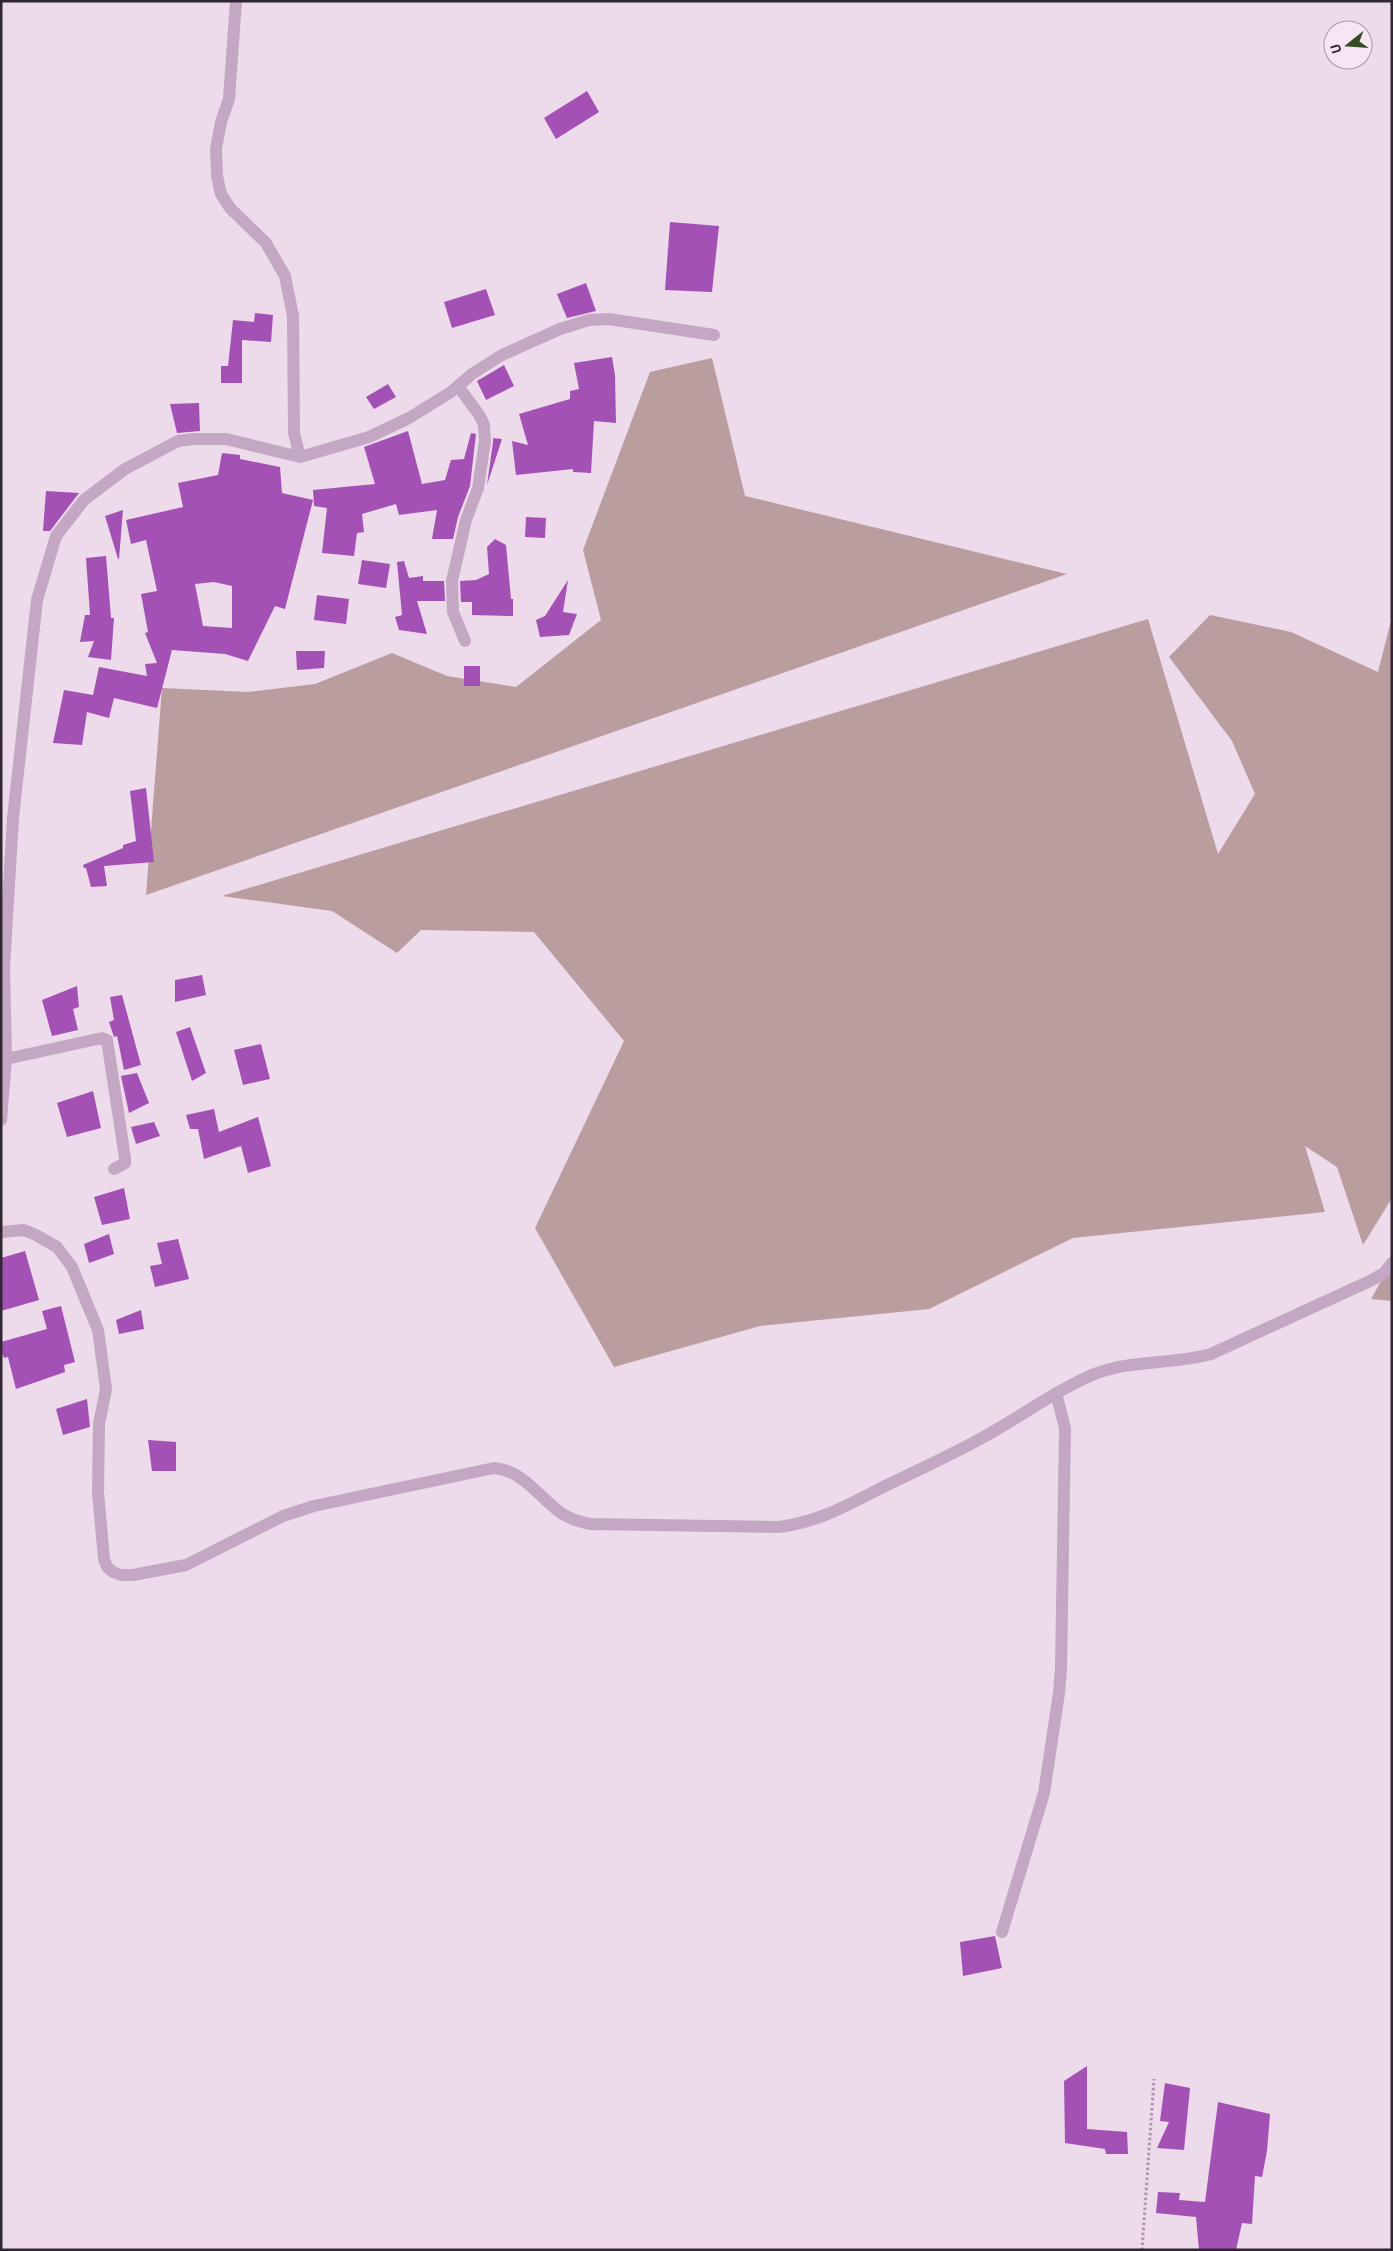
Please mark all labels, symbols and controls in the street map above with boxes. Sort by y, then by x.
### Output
north arrow [1323,20,1373,70]
text: U [1324,41,1346,56]

